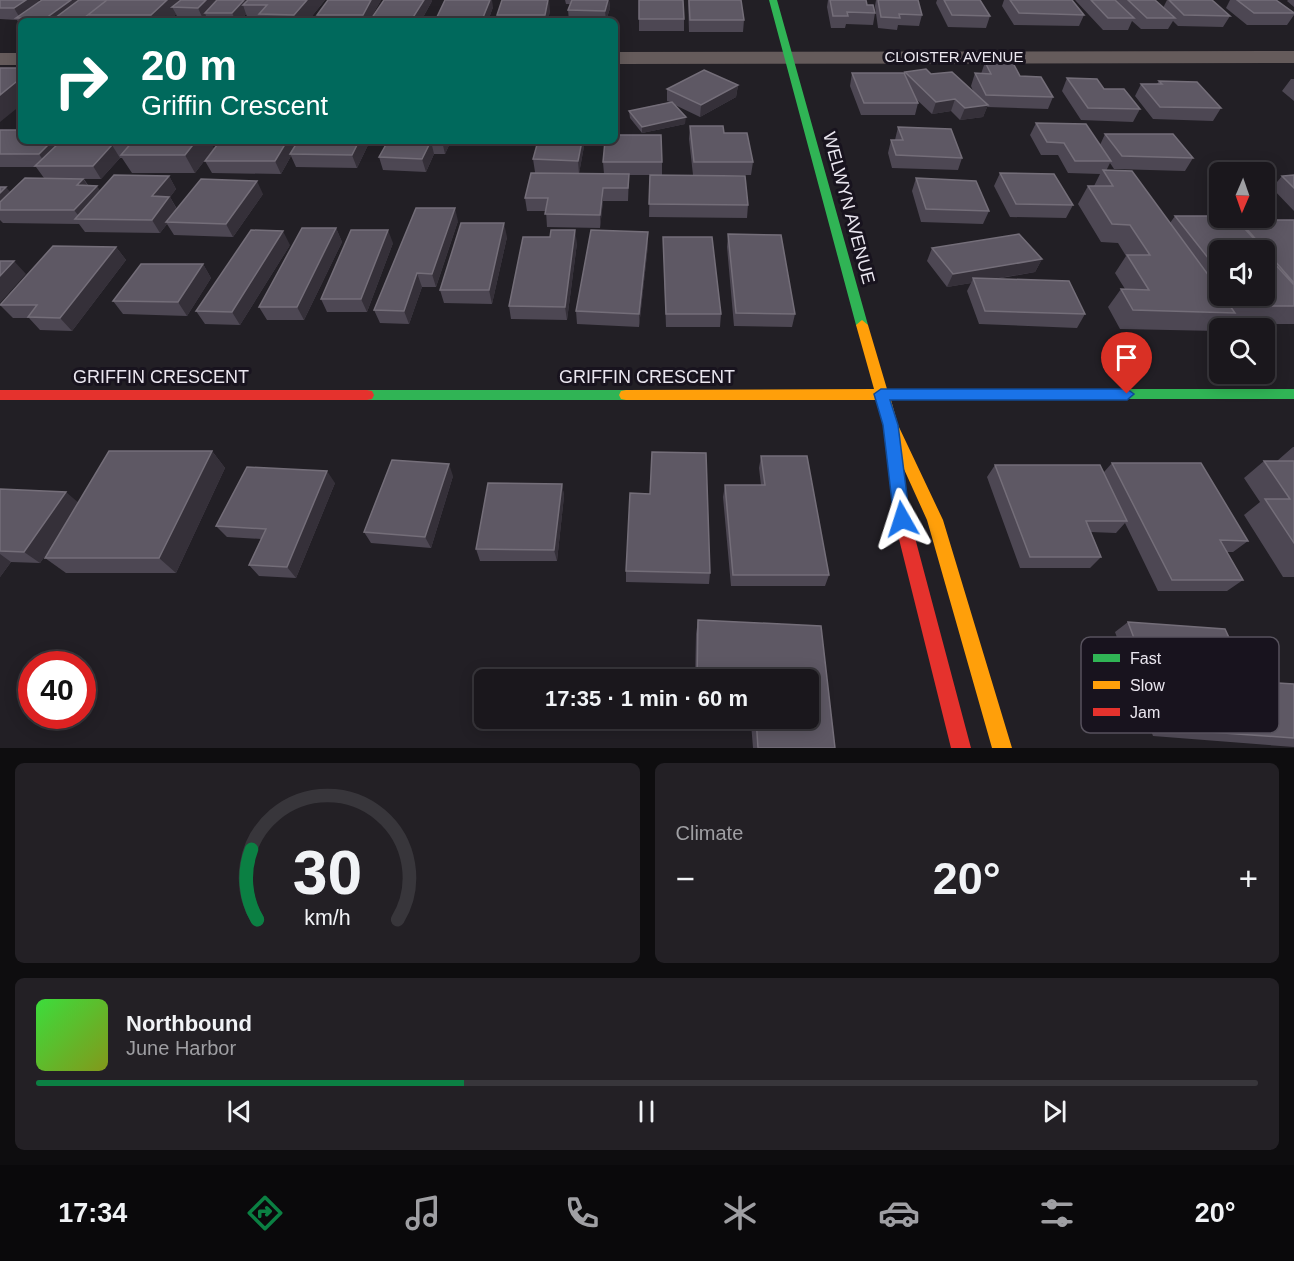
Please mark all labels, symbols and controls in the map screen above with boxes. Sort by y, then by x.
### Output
icon: right [42,42,120,120]
text: 20 m [141,42,237,89]
street label: CLOISTER AVENUE [885,48,1023,65]
text: Griffin Crescent [141,91,328,121]
street label: WELWYN AVENUE [819,130,879,286]
north arrow [1209,162,1275,228]
map controls [1209,162,1275,384]
button: sound [1209,240,1275,306]
button: search [1209,318,1275,384]
pin [1101,332,1152,394]
icon: arrive [1110,341,1143,374]
street label: GRIFFIN CRESCENT [73,367,249,387]
street label: GRIFFIN CRESCENT [559,367,735,387]
position arrow [870,487,934,551]
legend [1081,637,1279,733]
text: Fast [1130,650,1162,667]
speed limit sign: 40 [18,651,96,729]
text: Slow [1130,677,1165,694]
text: 17:35 · 1 min · 60 m [545,686,748,711]
text: Jam [1130,704,1160,721]
text: Climate [676,822,743,844]
text: 30 [293,838,362,907]
text: 20° [933,853,1001,904]
text: − [676,860,695,897]
text: + [1239,860,1258,897]
text: km/h [304,906,350,930]
text: Northbound [126,1011,252,1036]
text: June Harbor [126,1037,236,1059]
icon: previous [223,1095,256,1128]
icon: pause [630,1095,663,1128]
icon: next [1038,1095,1071,1128]
icon: directions [244,1192,286,1234]
icon: music [402,1192,444,1234]
icon: phone [561,1192,603,1234]
icon: climate [719,1192,761,1234]
icon: car [878,1192,920,1234]
icon: filters [1036,1192,1078,1234]
text: 17:34 [58,1198,127,1228]
text: 20° [1195,1198,1236,1228]

